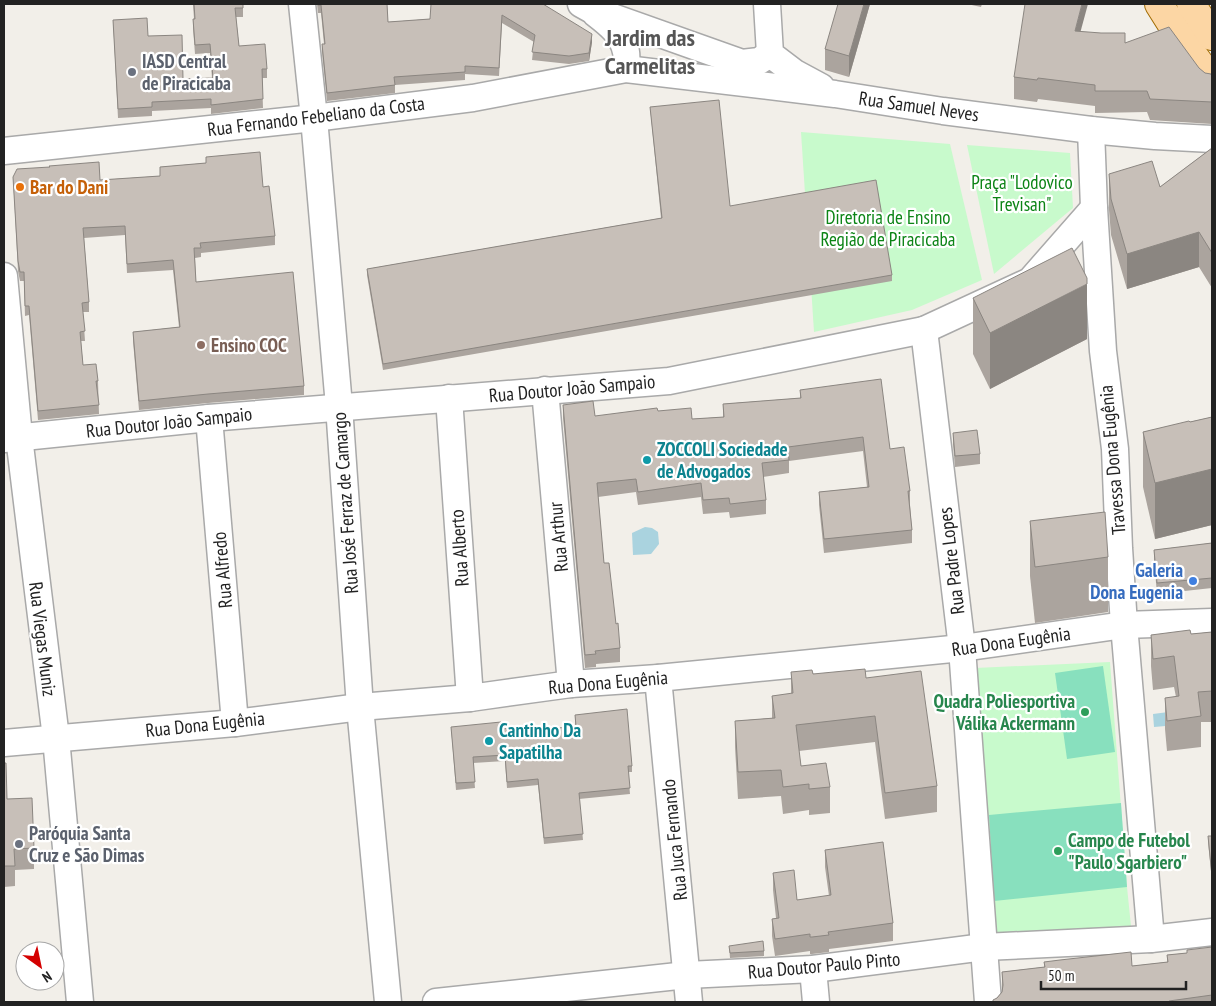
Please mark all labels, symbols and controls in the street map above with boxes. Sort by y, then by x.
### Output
district label: Jardim das Carmelitas [604,22,695,81]
place label: IASD Central de Piracicaba [142,49,231,95]
marker: IASD Central de Piracicaba [126,66,138,78]
street label: Rua Samuel Neves [857,86,981,126]
street label: Rua Fernando Febeliano da Costa [206,91,426,141]
park label: Praça "Lodovico Trevisan" [971,170,1073,216]
place label: Bar do Dani [30,175,108,199]
marker: Bar do Dani [14,181,26,193]
park label: Diretoria de Ensino Região de Piracicaba [821,205,955,251]
place label: Ensino COC [211,333,287,357]
marker: Ensino COC [195,339,207,351]
street label: Rua Doutor João Sampaio [488,369,656,407]
street label: Travessa Dona Eugênia [1094,384,1130,536]
street label: Rua Doutor João Sampaio [85,401,253,443]
street label: Rua José Ferraz de Camargo [327,411,363,595]
place label: ZOCCOLI Sociedade de Advogados [657,437,788,483]
marker: ZOCCOLI Sociedade de Advogados [641,454,653,466]
street label: Rua Arthur [543,500,573,573]
street label: Rua Padre Lopes [933,506,969,616]
street label: Rua Alberto [444,509,474,587]
street label: Rua Alfredo [207,531,237,609]
place label: Galeria Dona Eugenia [1090,558,1183,604]
marker: Galeria Dona Eugenia [1187,575,1199,587]
street label: Rua Viegas Muniz [24,580,62,698]
street label: Rua Dona Eugênia [950,621,1072,661]
street label: Rua Dona Eugênia [547,665,669,699]
place label: Quadra Poliesportiva Válika Ackermann [934,689,1075,735]
street label: Rua Dona Eugênia [144,706,266,742]
marker: Quadra Poliesportiva Válika Ackermann [1079,706,1091,718]
place label: Cantinho Da Sapatilha [499,718,581,764]
marker: Cantinho Da Sapatilha [483,735,495,747]
street label: Rua Juca Fernando [656,778,692,902]
place label: Paróquia Santa Cruz e São Dimas [29,821,145,867]
place label: Campo de Futebol "Paulo Sgarbiero" [1068,828,1190,874]
marker: Paróquia Santa Cruz e São Dimas [13,838,25,850]
marker: Campo de Futebol "Paulo Sgarbiero" [1052,845,1064,857]
north arrow [15,941,65,991]
street label: Rua Doutor Paulo Pinto [747,946,901,984]
scale bar [1041,958,1186,990]
text: 50 m [1048,966,1074,985]
text: N [39,967,55,987]

